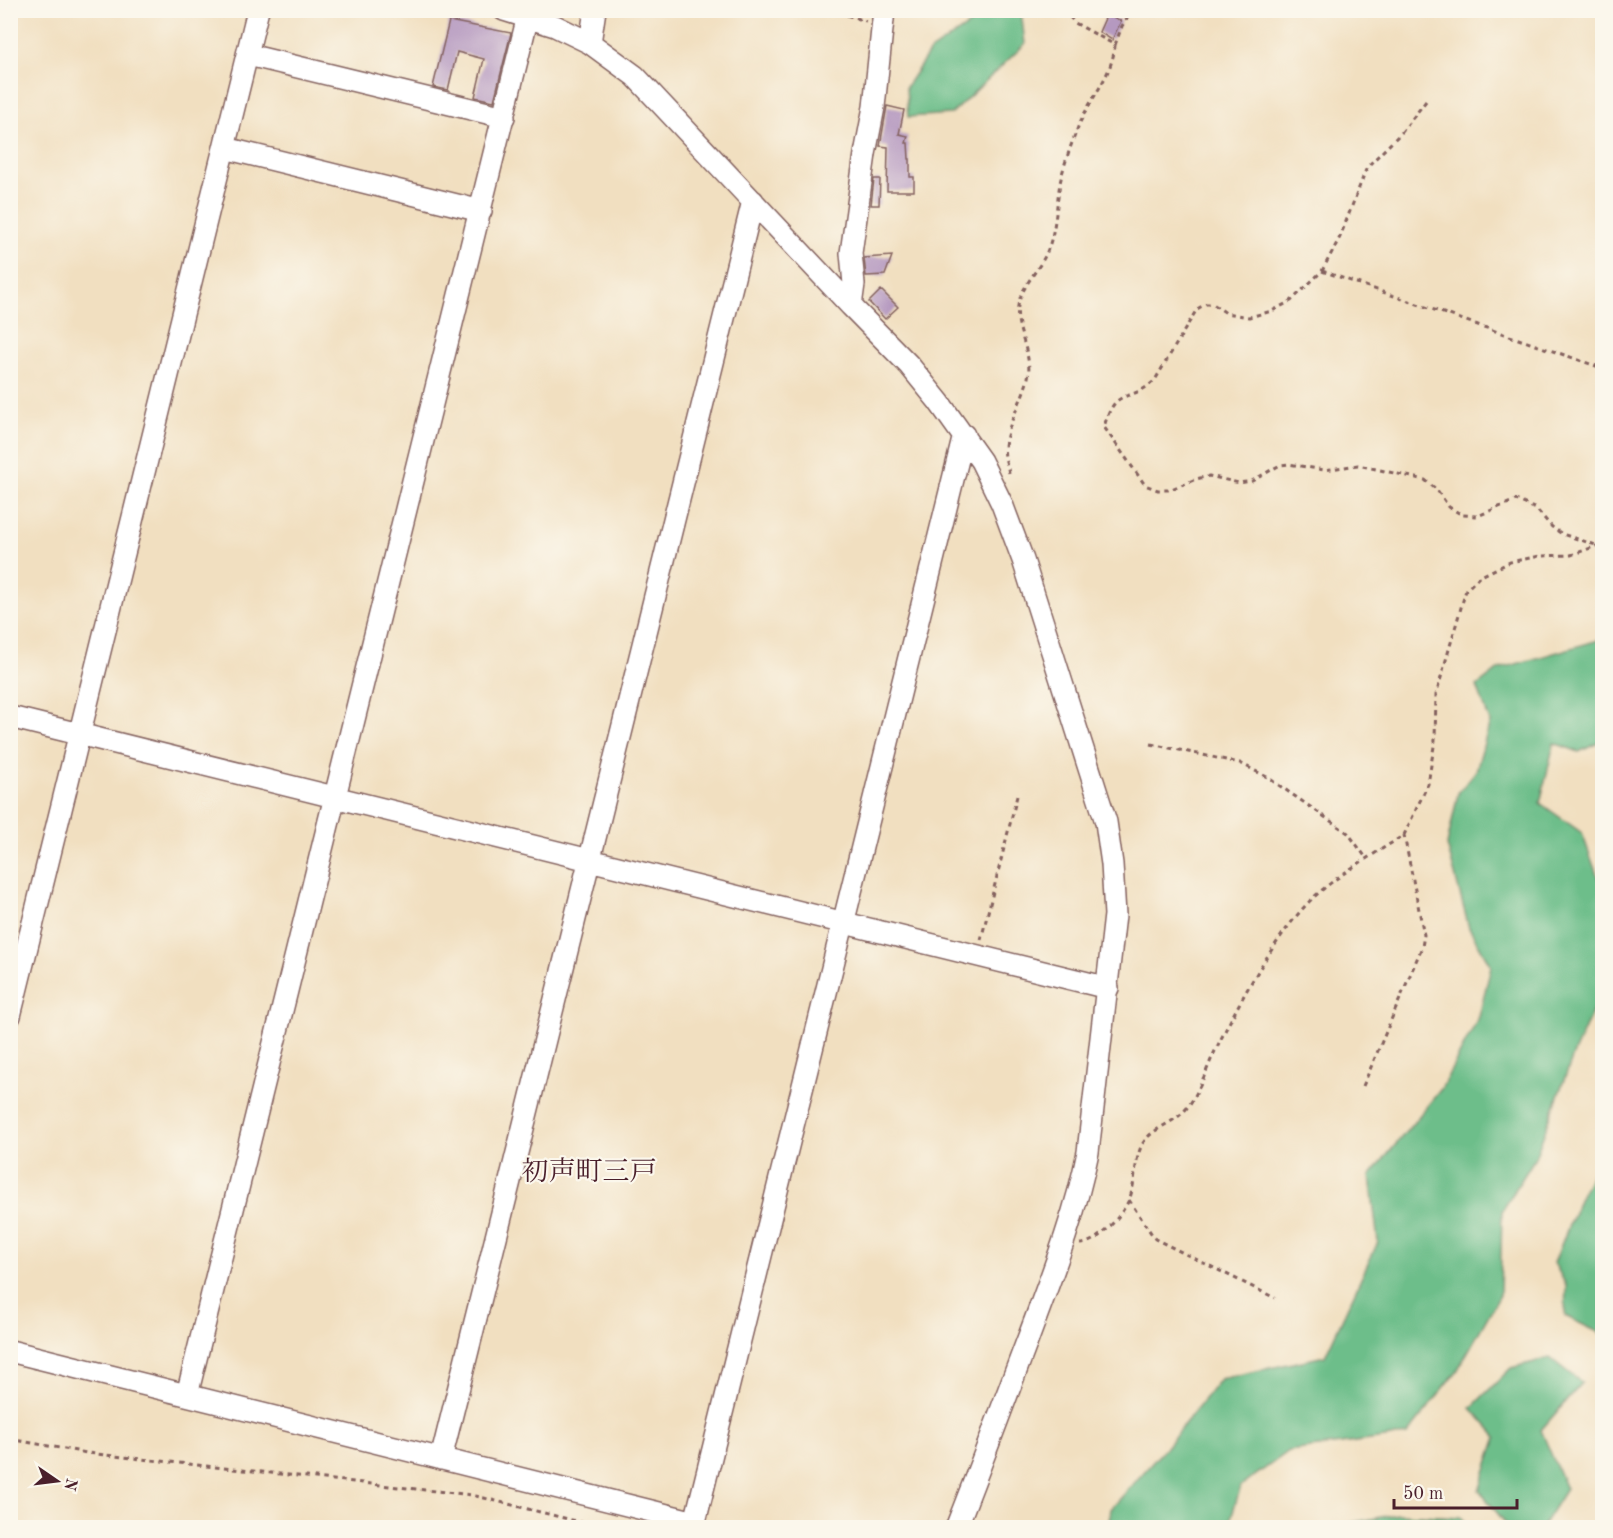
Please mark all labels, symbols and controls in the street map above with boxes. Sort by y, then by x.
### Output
district label: 初声町三戸 [522,1157,657,1186]
north arrow [27,1451,87,1511]
scale bar [1394,1472,1517,1510]
text: N [60,1476,79,1493]
text: 50 m [1403,1485,1443,1503]

